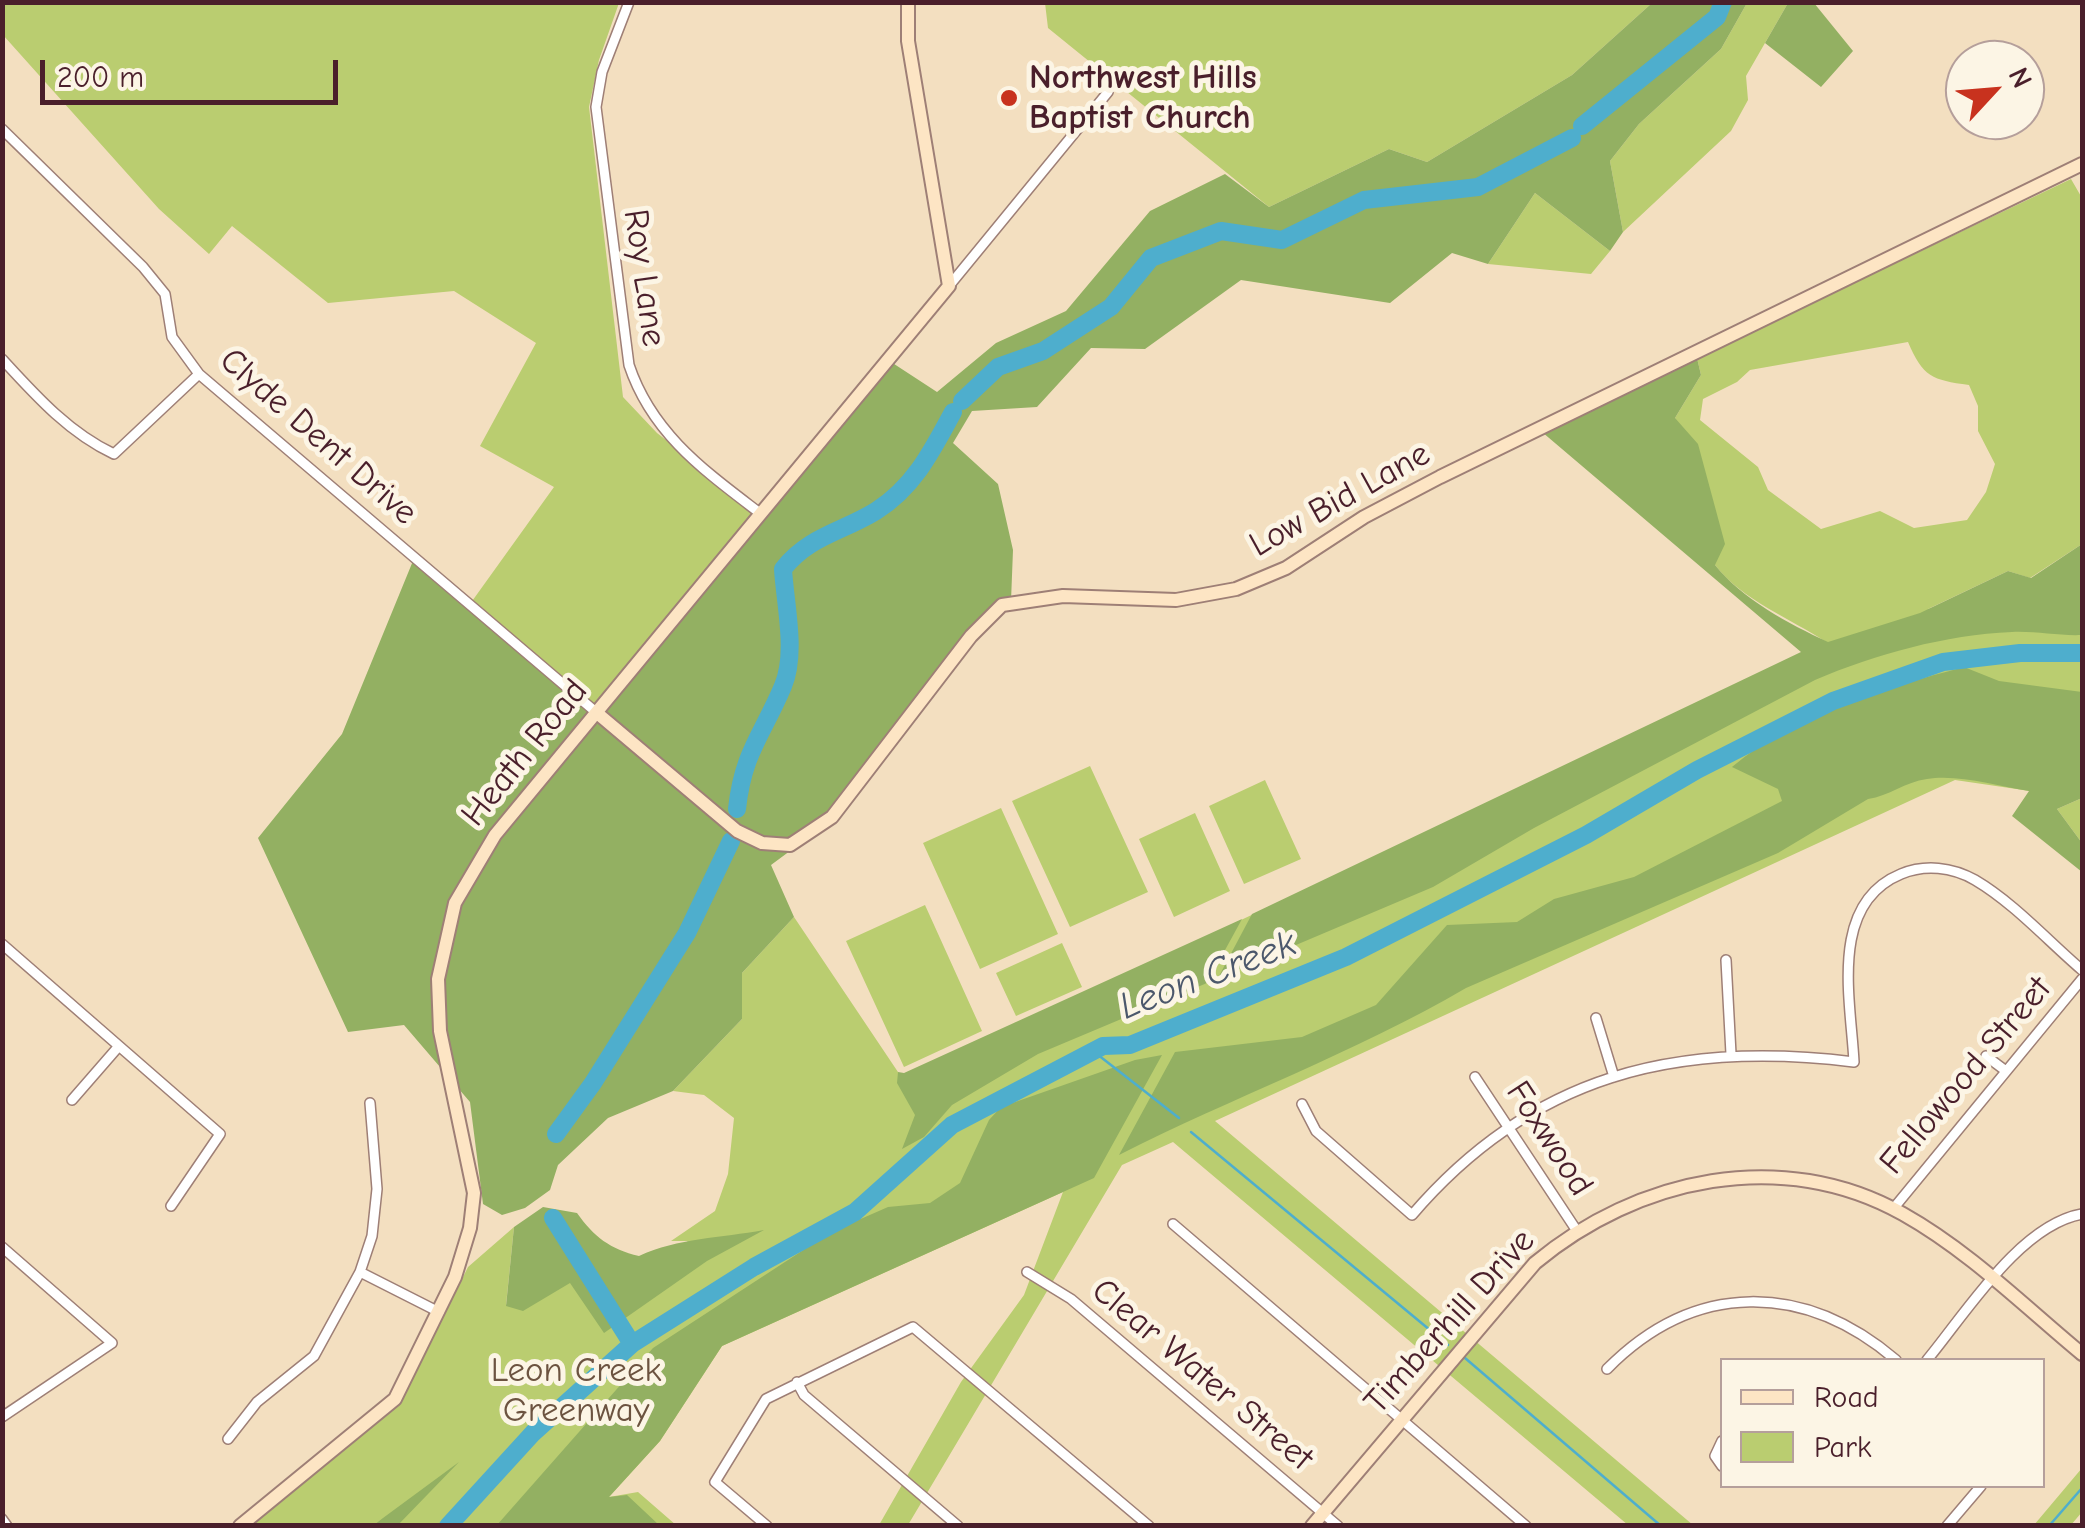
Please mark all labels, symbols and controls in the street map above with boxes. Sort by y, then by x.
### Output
scale bar [45,40,342,102]
north arrow [1945,40,2045,140]
place label: Northwest Hills Baptist Church [1029,57,1257,139]
text: 200 m [57,60,144,95]
text: N [2002,62,2039,93]
marker: Northwest Hills Baptist Church [998,87,1020,109]
street label: Roy Lane [614,207,674,349]
street label: Clyde Dent Drive [211,340,425,534]
street label: Low Bid Lane [1243,433,1437,567]
street label: Heath Road [453,671,597,835]
water label: Leon Creek [1113,921,1303,1031]
street label: Fellowood Street [1871,969,2061,1183]
street label: Foxwood [1496,1074,1602,1204]
street label: Timberhill Drive [1356,1221,1544,1423]
street label: Clear Water Street [1083,1270,1321,1480]
park label: Leon Creek Greenway [491,1350,661,1432]
legend [1720,1358,2045,1488]
text: Road [1814,1380,1879,1415]
text: Park [1814,1430,1871,1465]

